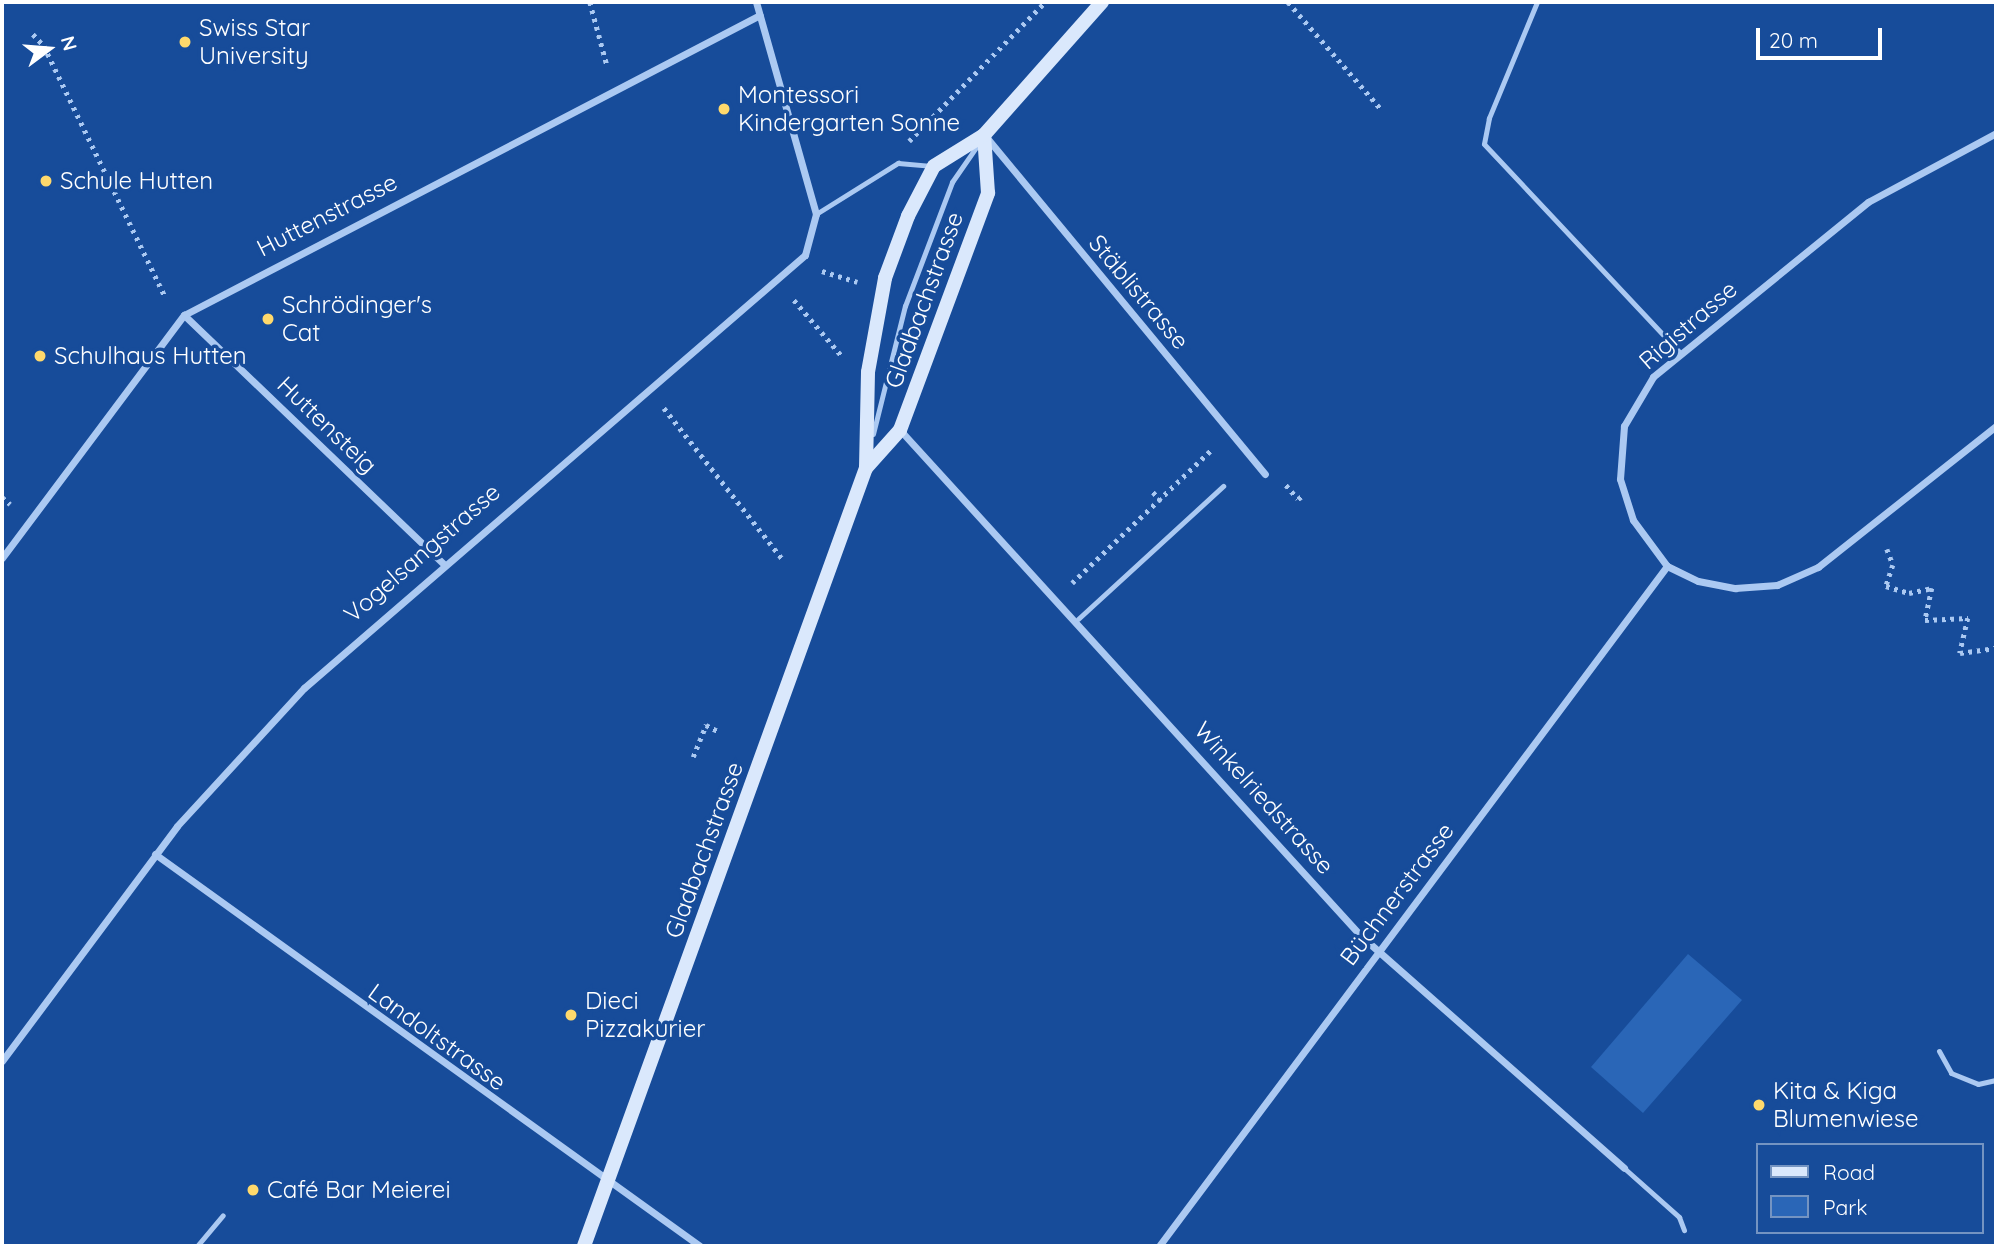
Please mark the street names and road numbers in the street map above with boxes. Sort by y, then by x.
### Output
street label: Huttenstrasse [252,167,402,263]
street label: Gladbachstrasse [879,208,969,392]
street label: Stäblistrasse [1083,229,1195,355]
street label: Rigistrasse [1633,275,1743,375]
street label: Huttensteig [271,370,383,480]
street label: Vogelsangstrasse [338,477,506,629]
street label: Winkelriedstrasse [1188,716,1340,880]
street label: Gladbachstrasse [659,758,749,942]
street label: Büchnerstrasse [1334,817,1460,971]
street label: Landoltstrasse [363,977,511,1097]

